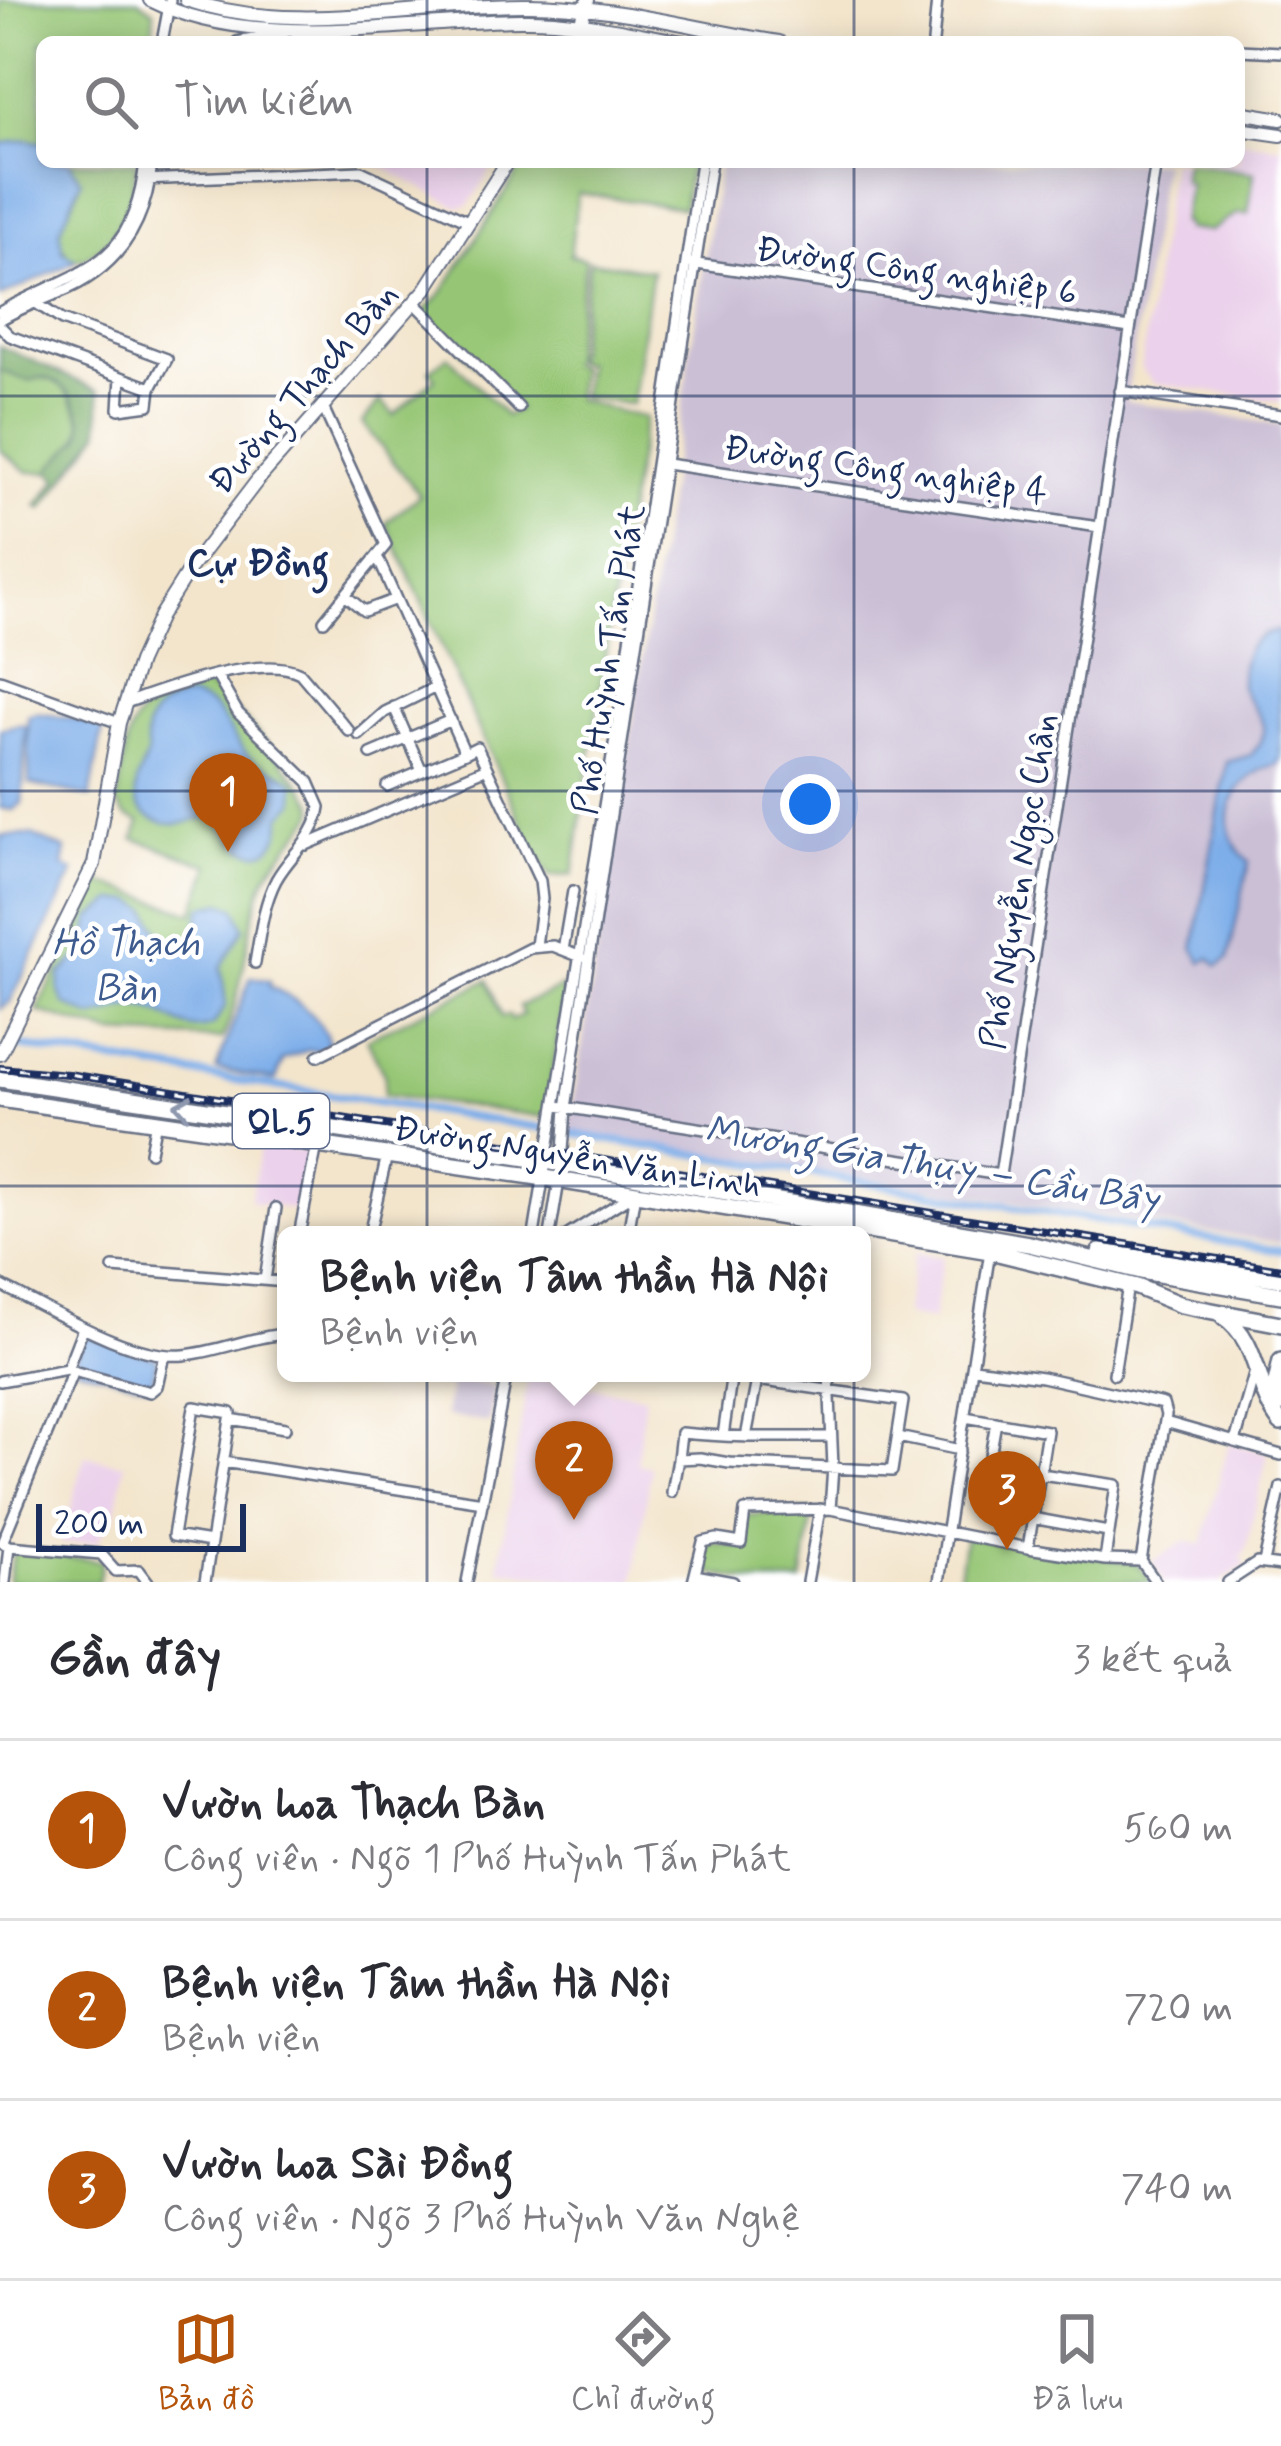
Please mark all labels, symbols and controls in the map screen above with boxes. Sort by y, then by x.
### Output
search box [36,36,1245,168]
icon: search [78,69,144,135]
text: Tìm kiếm [174,73,354,132]
street label: Đường Công nghiệp 6 [753,227,1080,321]
street label: Đường Thạch Bàn [199,273,412,507]
street label: Đường Công nghiệp 4 [720,426,1050,520]
street label: Phố Huỳnh Tấn Phát [563,501,658,818]
district label: Cự Đồng [187,539,329,594]
street label: Phố Nguyễn Ngọc Chân [971,710,1073,1053]
pin: 1 [189,753,267,852]
your location [780,774,840,834]
water label: Hồ Thạch Bàn [52,919,200,1015]
one-way arrow [174,1094,193,1120]
road number: QL.5 [233,1094,329,1148]
water label: Mương Gia Thụy – Cầu Bây [701,1105,1164,1232]
street label: Đường Nguyễn Văn Linh [390,1106,765,1214]
popup [277,1226,871,1382]
text: Bệnh viện Tâm thần Hà Nội [320,1249,828,1308]
text: Bệnh viện [320,1308,478,1359]
pin: 2 [535,1421,613,1520]
pin: 3 [968,1451,1046,1550]
scale bar [36,1498,246,1551]
text: 200 m [54,1503,144,1547]
text: Gần đây [48,1627,221,1693]
text: 3 kết quả [1073,1635,1233,1686]
text: Vườn hoa Thạch Bàn [162,1775,545,1834]
text: 1 [78,1804,96,1855]
text: 560 m [1123,1804,1233,1855]
text: Công viên · Ngõ 1 Phố Huỳnh Tấn Phát [162,1834,791,1885]
text: Bệnh viện Tâm thần Hà Nội [162,1955,670,2014]
text: 2 [77,1984,97,2035]
text: 720 m [1124,1984,1233,2035]
text: Bệnh viện [162,2014,320,2065]
text: Vườn hoa Sài Đồng [162,2135,513,2194]
text: 3 [78,2164,96,2215]
text: 740 m [1121,2164,1233,2215]
text: Công viên · Ngõ 3 Phố Huỳnh Văn Nghệ [162,2194,800,2245]
tab: Bản đồ [158,2306,254,2422]
tab: Chỉ đường [571,2306,715,2422]
tab: Đã lưu [1032,2306,1123,2422]

